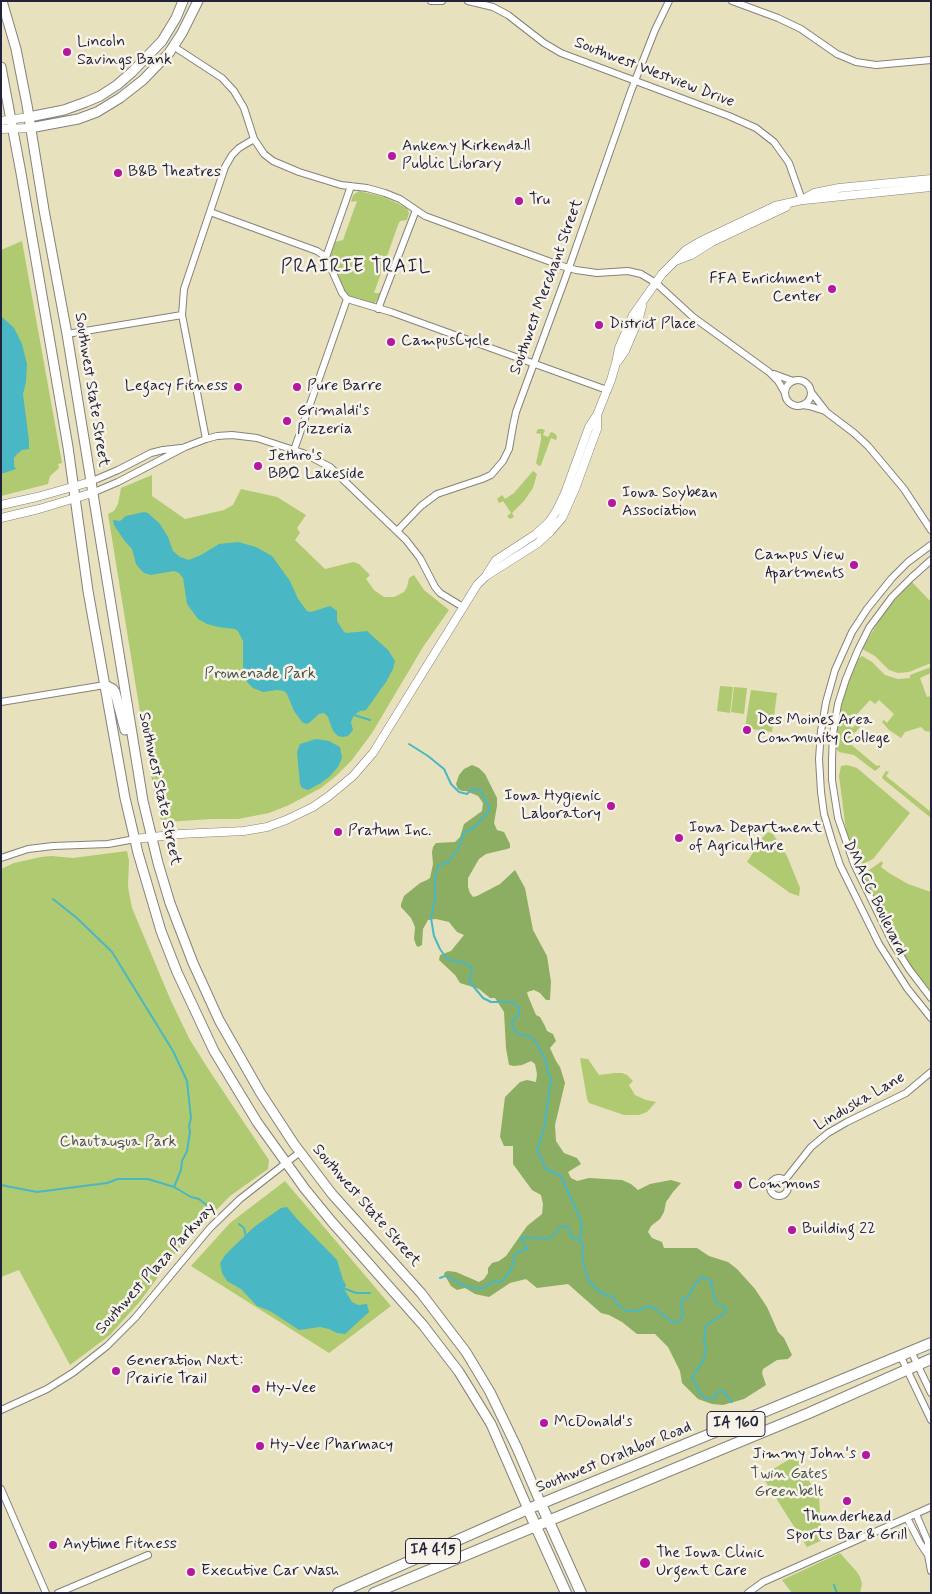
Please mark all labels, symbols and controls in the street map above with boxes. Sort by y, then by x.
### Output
place label: Lincoln Savings Bank [77,33,172,71]
street label: Southwest Westview Drive [571,34,737,112]
marker: Lincoln Savings Bank [61,46,73,58]
place label: Ankeny Kirkendall Public Library [402,137,531,175]
marker: Ankeny Kirkendall Public Library [386,150,398,162]
place label: B&B Theatres [128,163,221,183]
marker: B&B Theatres [112,167,124,179]
place label: Tru [529,191,550,211]
marker: Tru [513,195,525,207]
street label: Southwest Merchant Street [506,196,588,378]
district label: PRAIRIE TRAIL [279,257,433,279]
place label: FFA Enrichment Center [709,270,822,308]
marker: FFA Enrichment Center [826,283,838,295]
street label: Southwest State Street [69,311,113,469]
place label: District Place [609,315,696,335]
marker: District Place [593,319,605,331]
place label: CampusCycle [401,332,490,352]
marker: CampusCycle [385,336,397,348]
place label: Legacy Fitness [125,377,228,397]
place label: Pure Barre [307,377,382,397]
marker: Legacy Fitness [232,381,244,393]
marker: Pure Barre [291,381,303,393]
place label: Grimaldi's Pizzeria [297,402,369,440]
marker: Grimaldi's Pizzeria [281,415,293,427]
place label: Jethro's BBQ Lakeside [268,447,364,485]
marker: Jethro's BBQ Lakeside [252,460,264,472]
place label: Iowa Soybean Association [622,484,718,522]
marker: Iowa Soybean Association [606,497,618,509]
place label: Campus View Apartments [754,546,844,584]
marker: Campus View Apartments [848,559,860,571]
park label: Promenade Park [204,665,316,685]
street label: Southwest State Street [133,711,185,867]
place label: Des Moines Area Community College [757,711,890,749]
marker: Des Moines Area Community College [741,724,753,736]
place label: Iowa Hygienic Laboratory [504,787,601,825]
marker: Iowa Hygienic Laboratory [605,800,617,812]
place label: Iowa Department of Agriculture [689,819,822,857]
place label: Pratum Inc. [348,822,431,842]
marker: Pratum Inc. [332,826,344,838]
marker: Iowa Department of Agriculture [673,832,685,844]
street label: DMACC Boulevard [838,837,910,959]
street label: Linduska Lane [811,1068,909,1136]
park label: Chautauqua Park [59,1133,177,1153]
street label: Southwest State Street [308,1141,424,1271]
place label: Commons [748,1175,820,1195]
marker: Commons [732,1179,744,1191]
street label: Southwest Plaza Parkway [92,1199,220,1339]
place label: Building 22 [802,1220,876,1240]
marker: Building 22 [786,1224,798,1236]
place label: Generation Next: Prairie Trail [126,1352,243,1390]
marker: Generation Next: Prairie Trail [110,1365,122,1377]
place label: Hy-Vee [266,1379,316,1399]
marker: Hy-Vee [250,1383,262,1395]
road number: IA 160 [707,1412,765,1436]
place label: McDonald's [554,1413,633,1433]
marker: McDonald's [538,1417,550,1429]
street label: Southwest Oralabor Road [533,1418,695,1498]
place label: Hy-Vee Pharmacy [270,1436,393,1456]
marker: Hy-Vee Pharmacy [254,1440,266,1452]
place label: Jimmy John's [753,1445,856,1465]
marker: Jimmy John's [860,1449,872,1461]
park label: Twin Gates Greenbelt [750,1465,828,1503]
marker: Thunderhead Sports Bar & Grill [841,1495,853,1507]
place label: Thunderhead Sports Bar & Grill [786,1508,908,1546]
place label: Anytime Fitness [63,1535,177,1555]
road number: IA 415 [406,1538,460,1564]
marker: Anytime Fitness [47,1539,59,1551]
place label: The Iowa Clinic Urgent Care [656,1544,764,1582]
marker: The Iowa Clinic Urgent Care [638,1556,652,1570]
place label: Executive Car Wash [201,1562,339,1582]
marker: Executive Car Wash [185,1566,197,1578]

